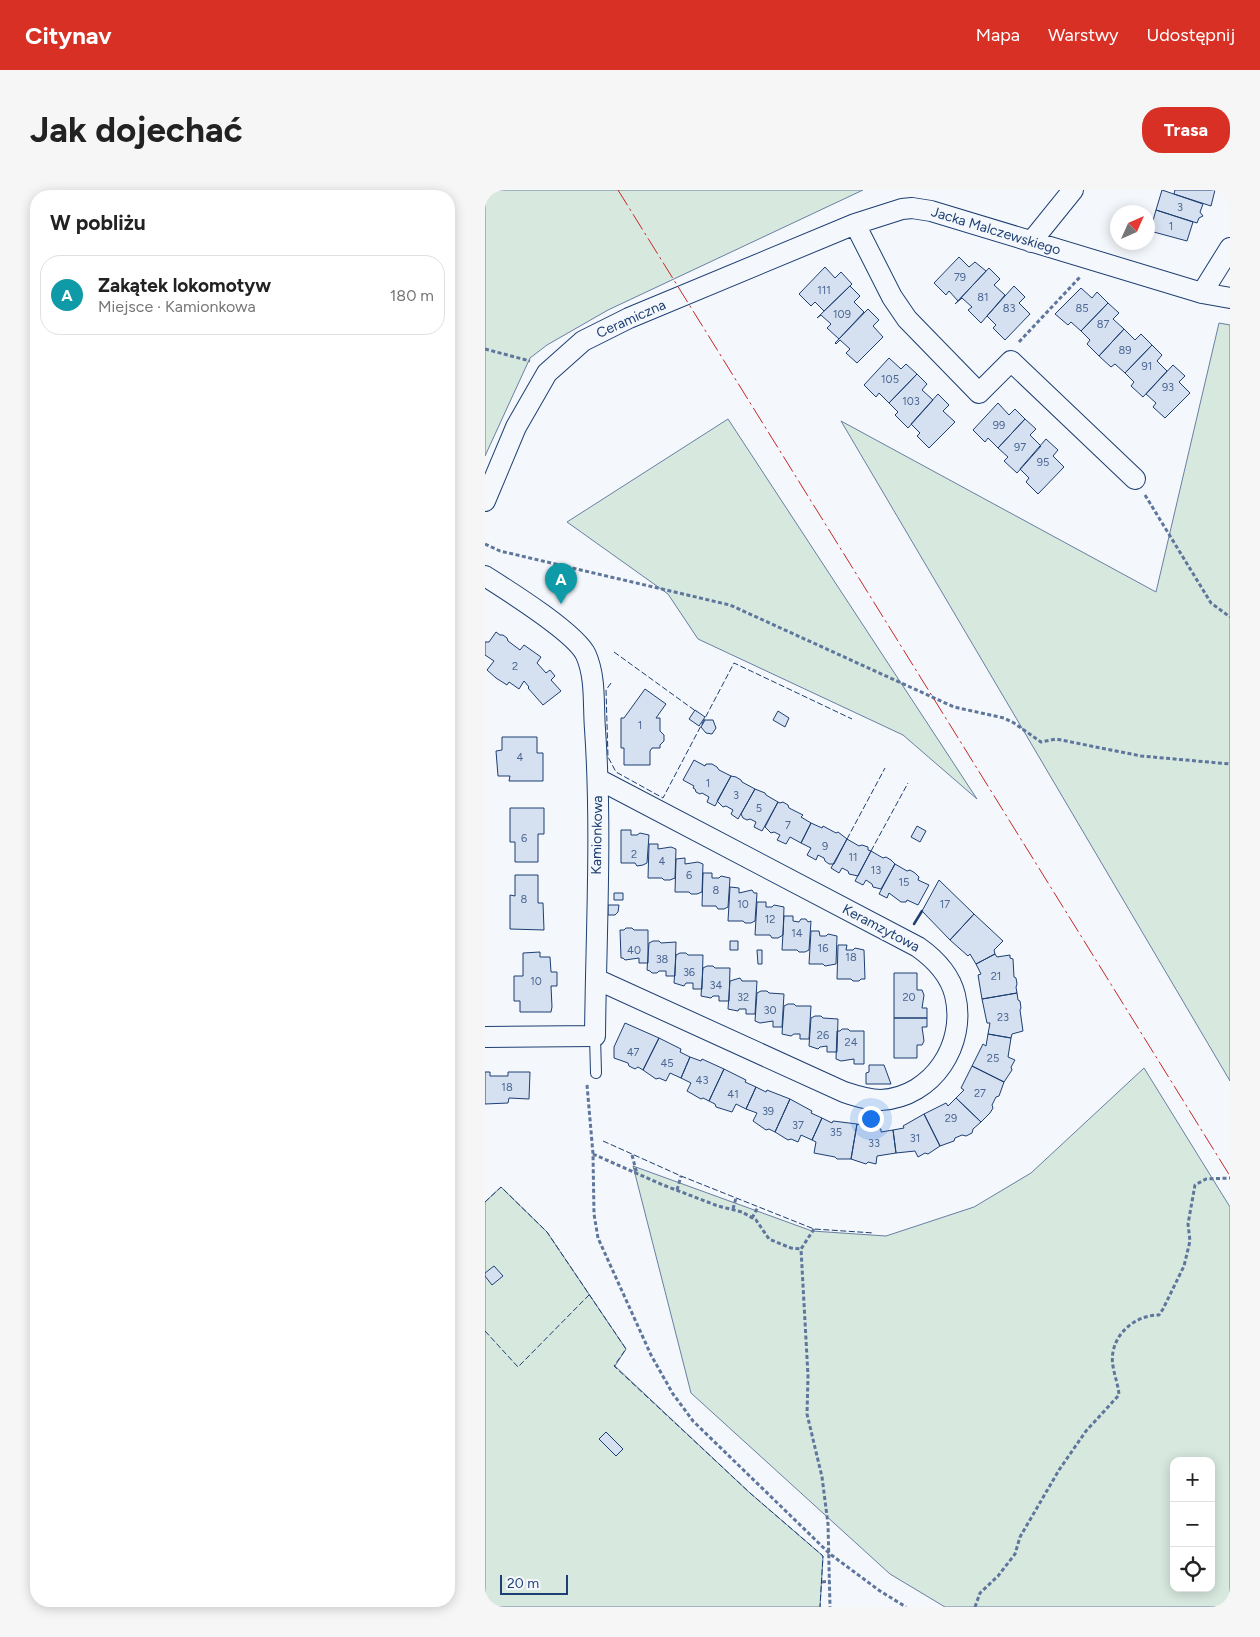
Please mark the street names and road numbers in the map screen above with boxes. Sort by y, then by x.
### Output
street label: Jacka Malczewskiego [929,203,1063,259]
street label: Ceramiczna [594,296,668,342]
street label: Kamionkowa [588,795,606,875]
street label: Keramzytowa [839,900,923,956]

